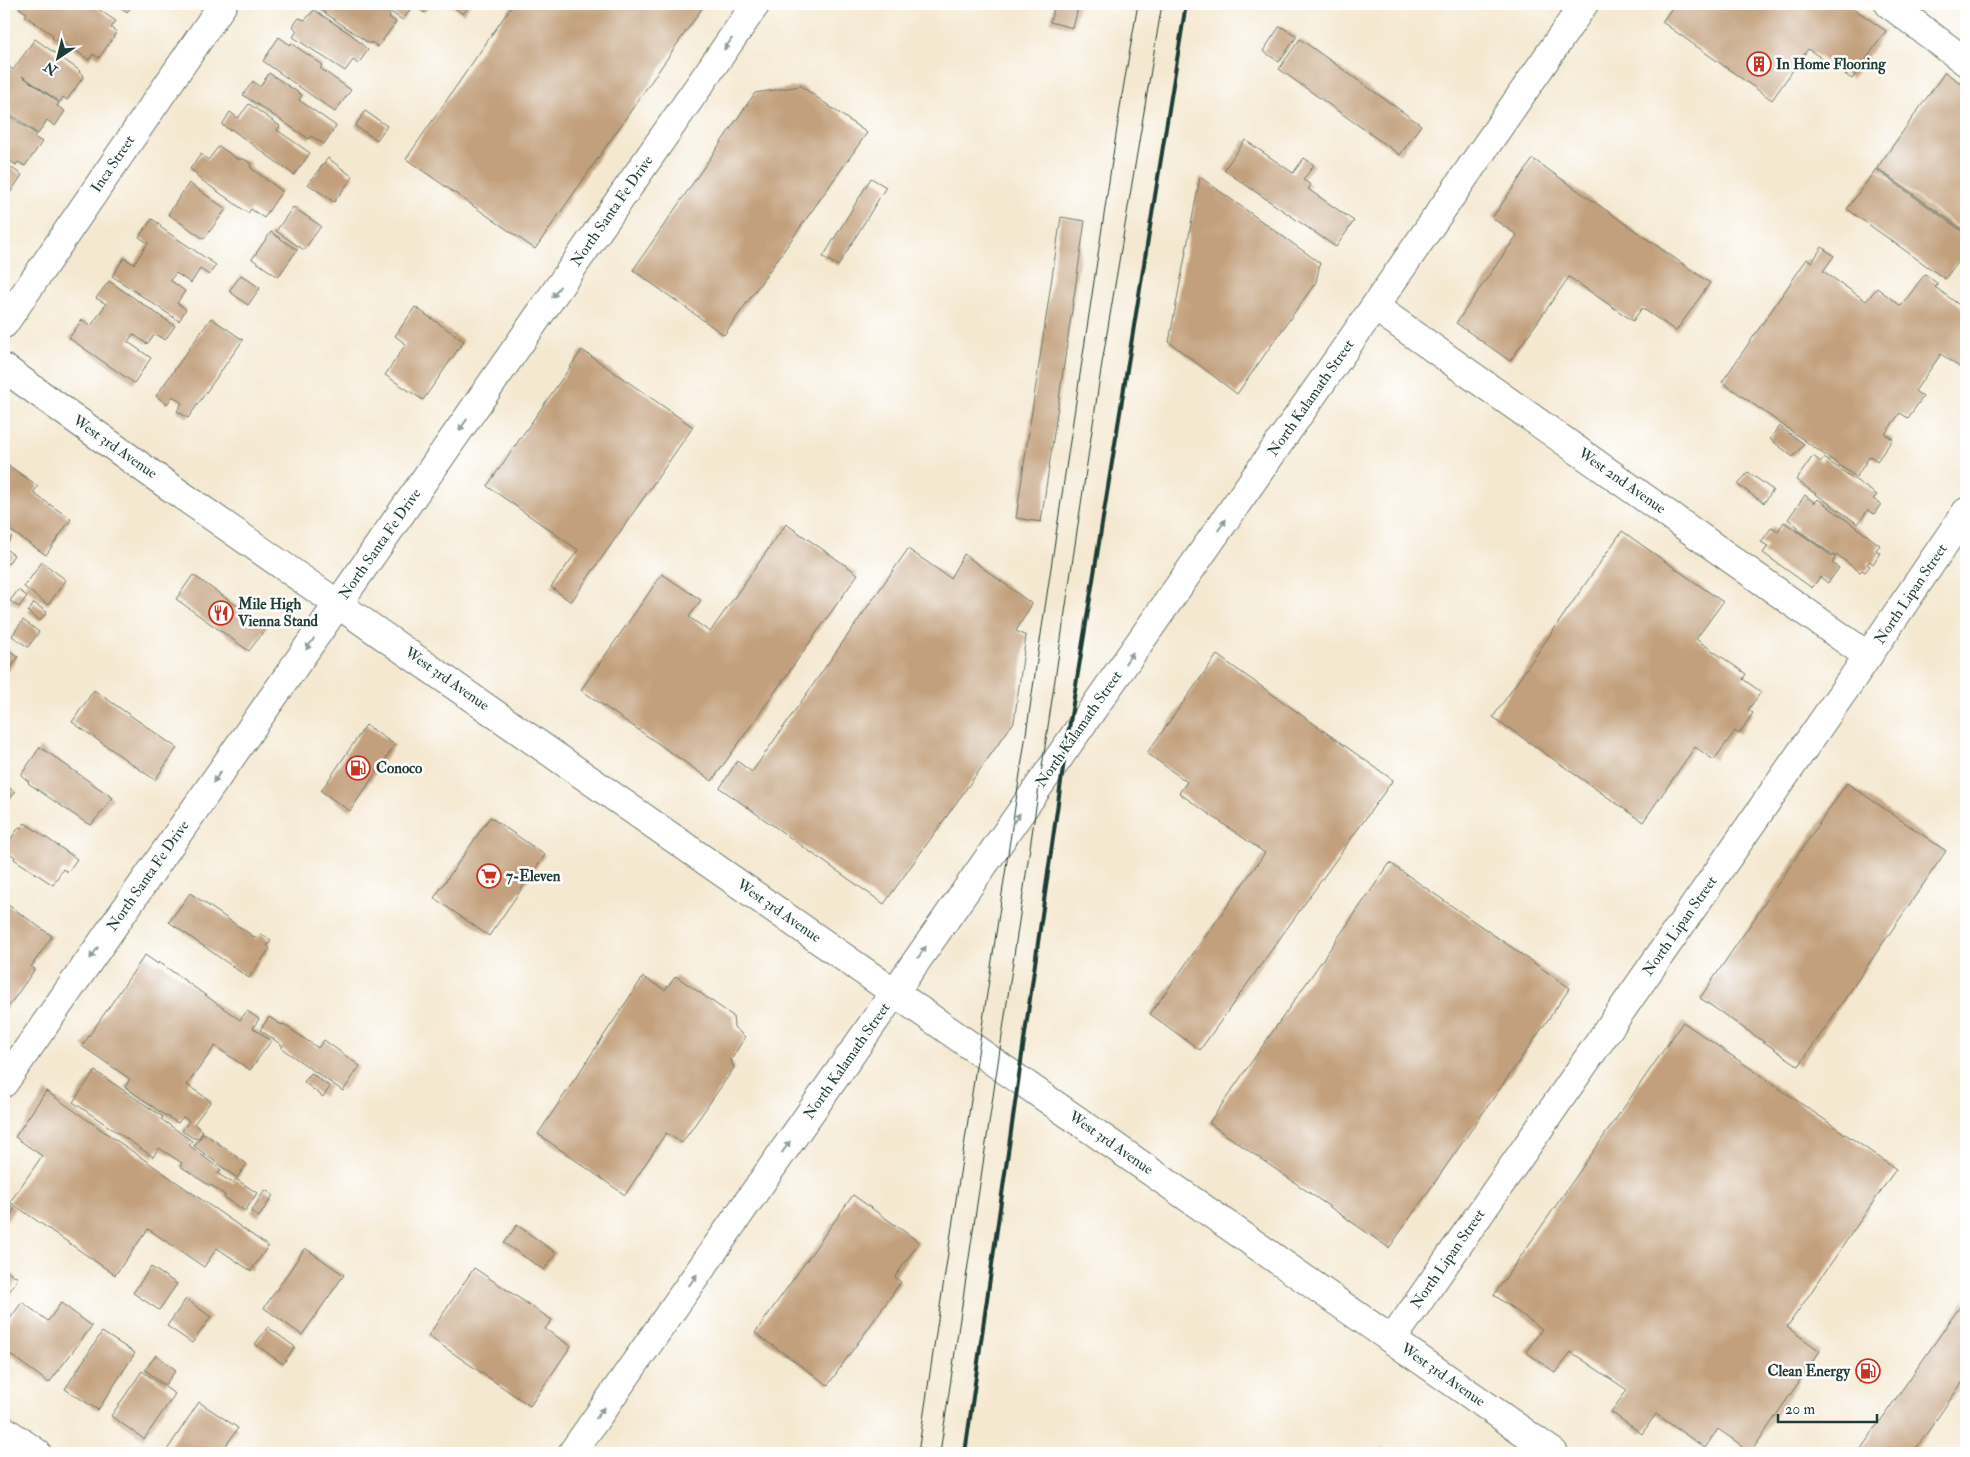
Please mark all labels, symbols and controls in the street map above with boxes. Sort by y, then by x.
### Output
north arrow [32,32,82,82]
one-way arrow [723,37,733,51]
building icon: In Home Flooring [1746,51,1772,77]
place label: In Home Flooring [1776,55,1886,75]
text: N [40,57,62,79]
street label: Inca Street [87,132,139,196]
street label: North Santa Fe Drive [567,152,657,270]
one-way arrow [551,285,561,299]
street label: North Kalamath Street [1264,336,1359,460]
street label: West 3rd Avenue [68,410,161,483]
one-way arrow [458,418,468,432]
street label: West 2nd Avenue [1574,443,1669,518]
street label: North Santa Fe Drive [335,485,425,603]
one-way arrow [1217,518,1227,531]
street label: North Lipan Street [1870,540,1953,649]
place label: Mile High Vienna Stand [237,595,319,631]
restaurant icon: Mile High Vienna Stand [208,600,234,626]
one-way arrow [305,637,315,650]
street label: West 3rd Avenue [400,642,493,715]
one-way arrow [1124,651,1134,665]
street label: North Kalamath Street [1032,667,1127,791]
fuel station icon: Conoco [345,755,371,781]
place label: Conoco [376,759,423,778]
one-way arrow [212,770,222,784]
one-way arrow [1011,813,1021,826]
street label: North Santa Fe Drive [103,817,193,935]
supermarket icon: 7-Eleven [476,863,502,889]
place label: 7-Eleven [506,867,561,886]
street label: North Lipan Street [1639,872,1722,980]
street label: West 3rd Avenue [732,874,825,947]
one-way arrow [89,946,99,960]
one-way arrow [917,946,927,959]
street label: North Kalamath Street [800,999,895,1123]
street label: West 3rd Avenue [1064,1106,1157,1179]
one-way arrow [781,1140,791,1154]
street label: North Lipan Street [1407,1205,1490,1313]
one-way arrow [688,1273,698,1287]
street label: West 3rd Avenue [1396,1338,1489,1411]
fuel station icon: Clean Energy [1855,1358,1881,1384]
place label: Clean Energy [1767,1362,1851,1382]
scale bar [1778,1392,1876,1424]
text: 20 m [1785,1400,1815,1419]
one-way arrow [595,1406,605,1420]

